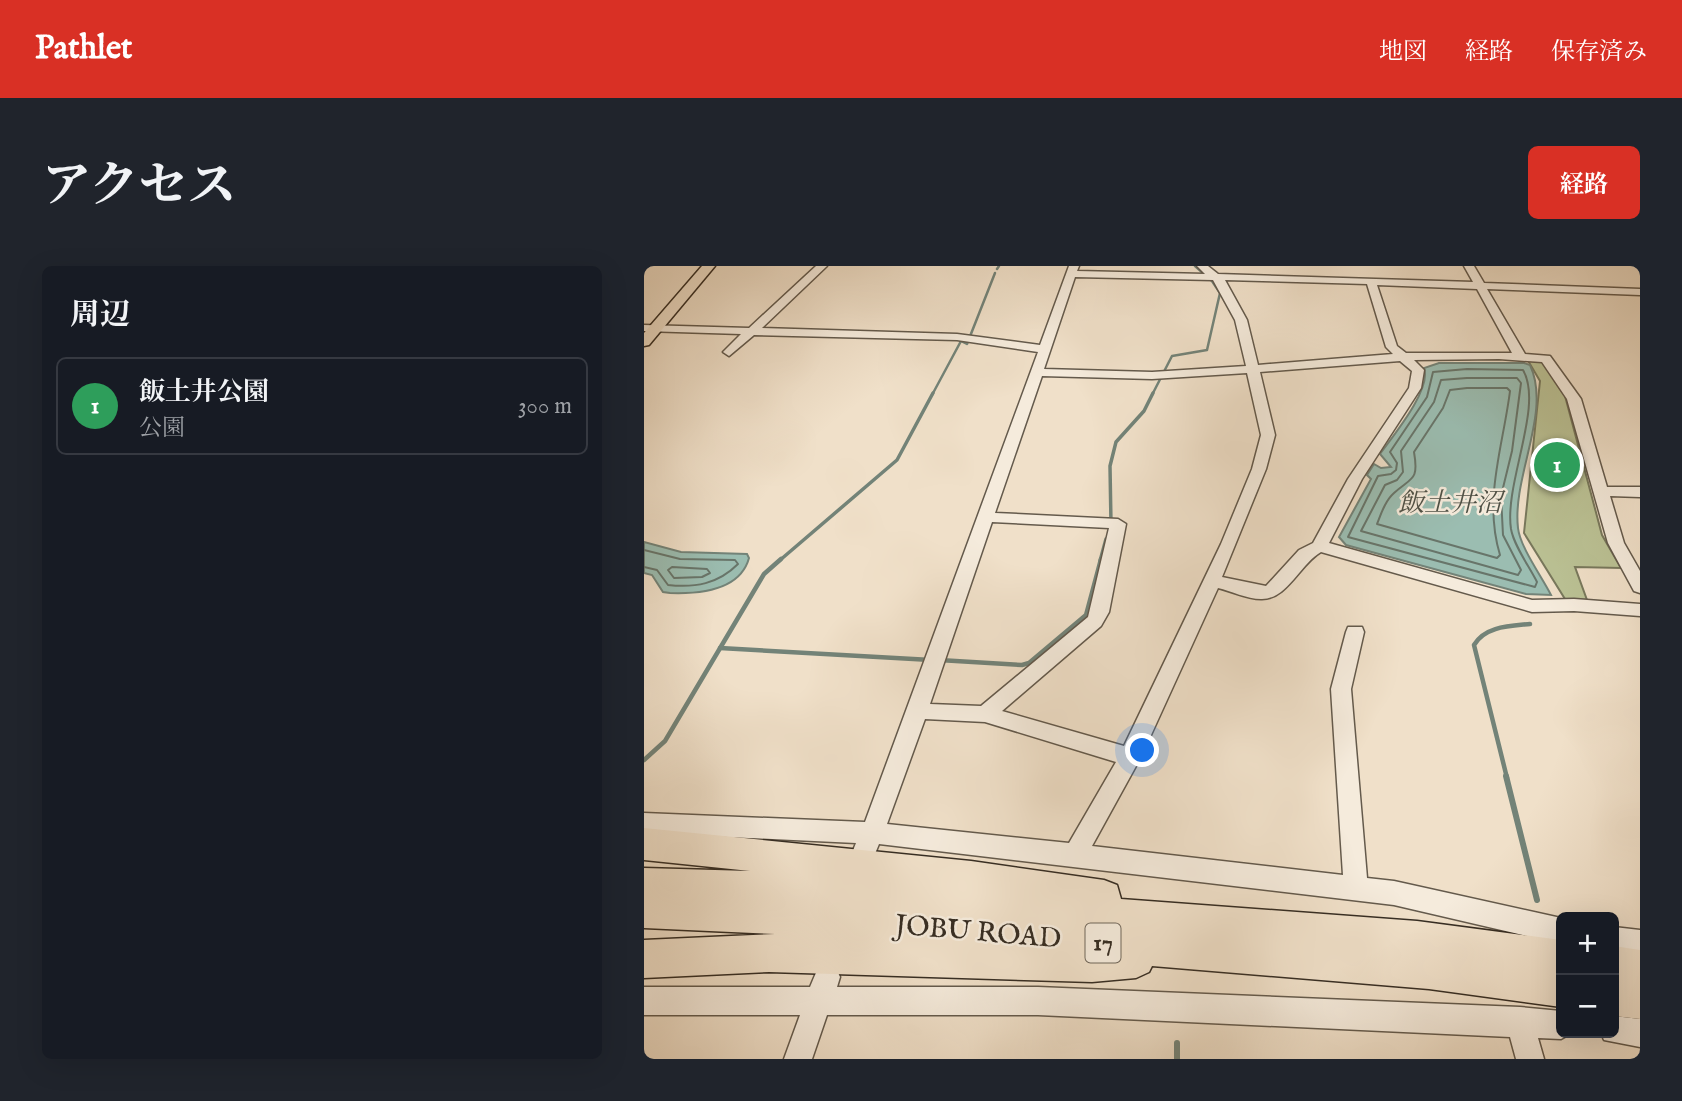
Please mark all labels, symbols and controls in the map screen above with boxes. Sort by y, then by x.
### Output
text: Pathlet [35,28,132,70]
text: 地図 [1379,37,1427,68]
text: 経路 [1465,37,1513,68]
text: 保存済み [1551,37,1647,68]
button: 経路 [1528,146,1640,219]
text: アクセス [42,157,237,219]
text: 周辺 [70,297,130,335]
text: 飯土井公園 [139,376,269,409]
text: 1 [91,392,99,421]
text: 300 m [518,392,572,421]
text: 公園 [139,414,185,443]
pin: 1 [1534,439,1580,491]
water label: 飯土井沼 [1398,487,1506,520]
your location [1125,733,1159,767]
street label: JOBU ROAD [891,908,1062,958]
map controls [1556,912,1619,1038]
button: + [1556,912,1619,975]
road number: 17 [1086,923,1120,962]
button: − [1556,975,1619,1038]

